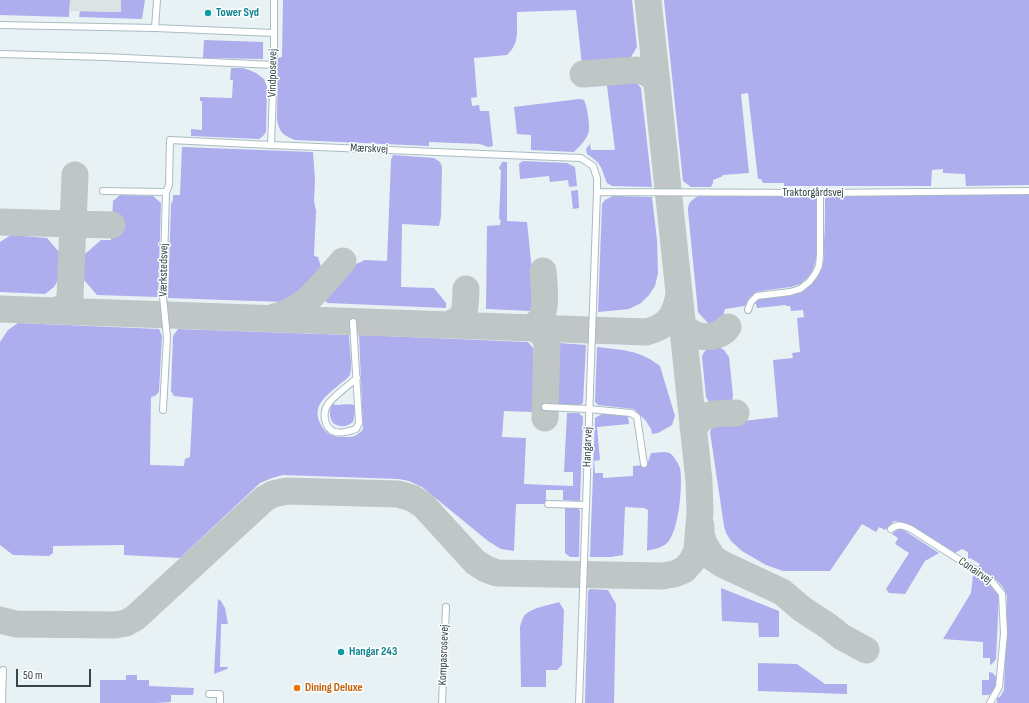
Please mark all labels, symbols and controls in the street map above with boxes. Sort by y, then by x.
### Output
place label: Tower Syd [216,6,259,20]
marker: Tower Syd [203,8,213,18]
street label: Vindposevej [265,49,281,97]
street label: Mærskvej [350,141,388,157]
street label: Traktorgårdsvej [782,186,844,200]
street label: Værkstedsvej [156,243,172,297]
street label: Hangarvej [580,427,596,467]
street label: Conairvej [955,554,995,588]
street label: Kompasrosevej [436,624,452,686]
place label: Hangar 243 [349,645,397,659]
marker: Hangar 243 [336,647,346,657]
scale bar [18,661,93,687]
text: 50 m [23,668,43,683]
place label: Dining Deluxe [305,681,363,695]
marker: Dining Deluxe [292,683,302,693]

